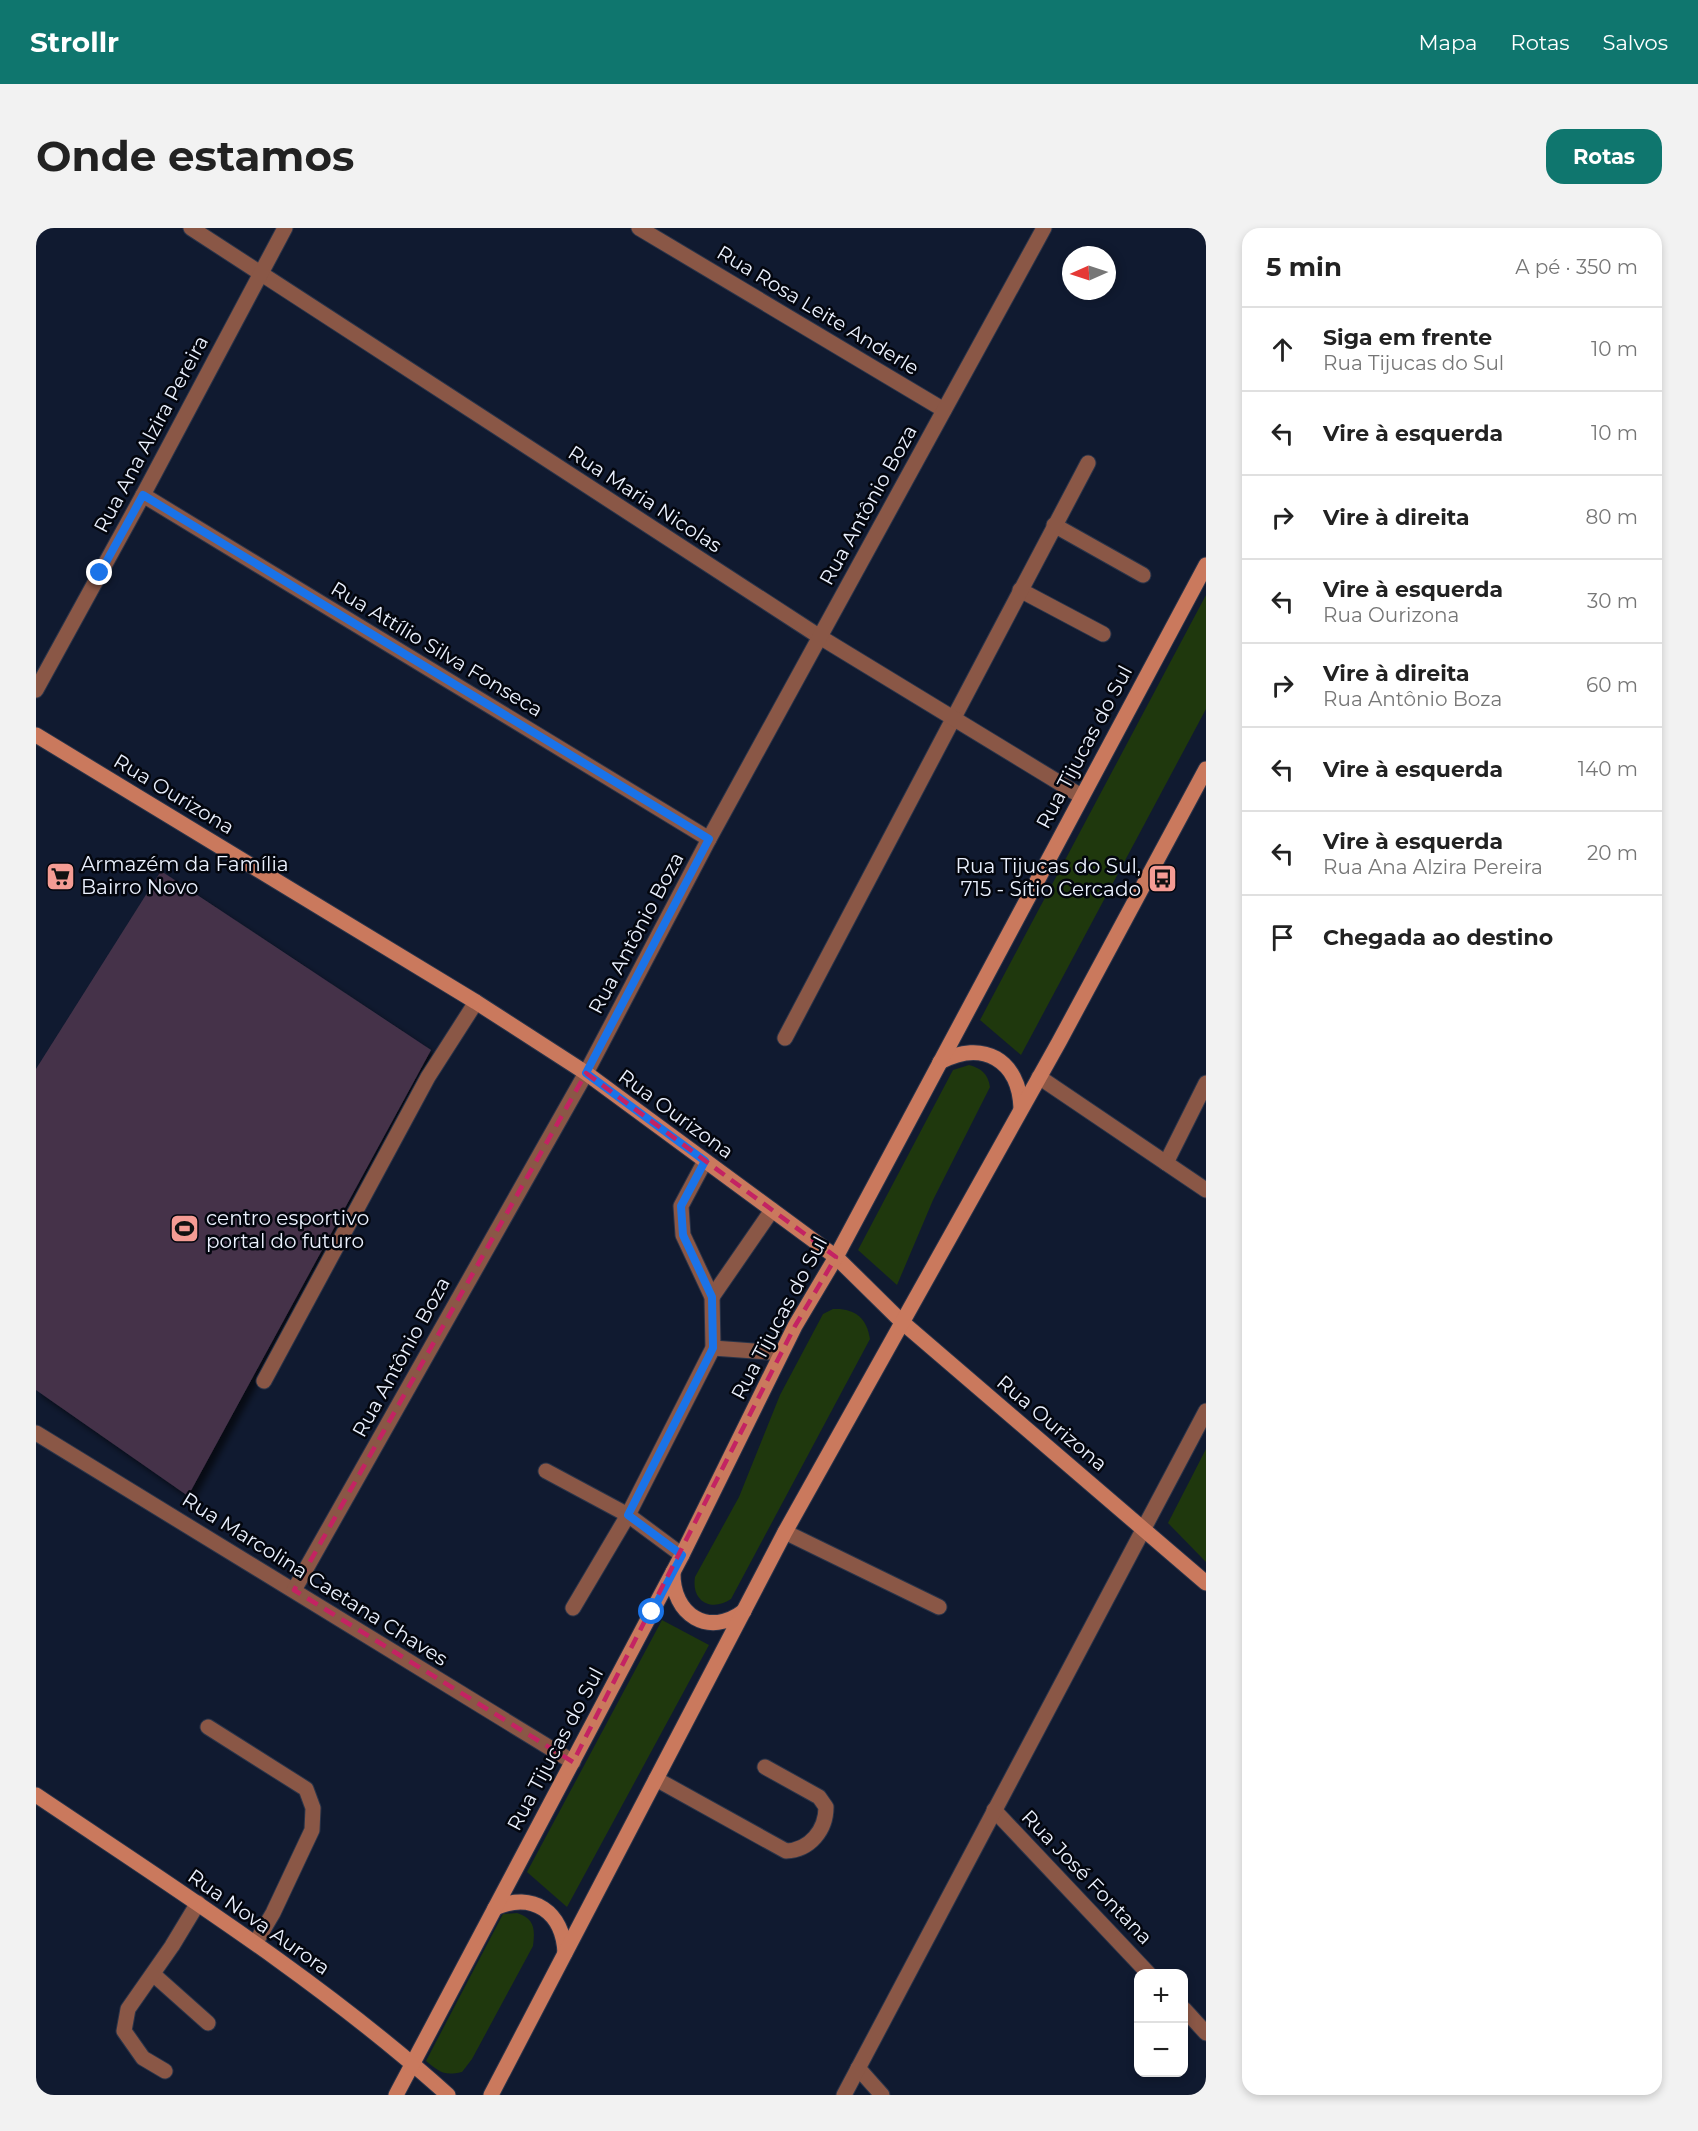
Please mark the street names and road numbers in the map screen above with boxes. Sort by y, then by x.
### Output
street label: Rua Rosa Leite Anderle [713,240,923,380]
street label: Rua Ana Alzira Pereira [89,331,213,537]
street label: Rua Antônio Boza [814,421,922,589]
street label: Rua Maria Nicolas [564,440,727,558]
street label: Rua Attílio Silva Fonseca [327,576,547,722]
street label: Rua Tijucas do Sul [1031,661,1137,833]
street label: Rua Ourizona [109,749,239,839]
street label: Rua Antônio Boza [583,848,689,1018]
street label: Rua Ourizona [614,1064,738,1164]
street label: Rua Tijucas do Sul [726,1232,832,1404]
street label: Rua Antônio Boza [347,1273,455,1441]
street label: Rua Ourizona [992,1370,1112,1476]
street label: Rua Marcolina Caetana Chaves [178,1487,452,1671]
street label: Rua Tijucas do Sul [502,1663,608,1835]
street label: Rua José Fontana [1017,1805,1157,1949]
street label: Rua Nova Aurora [183,1864,335,1980]

